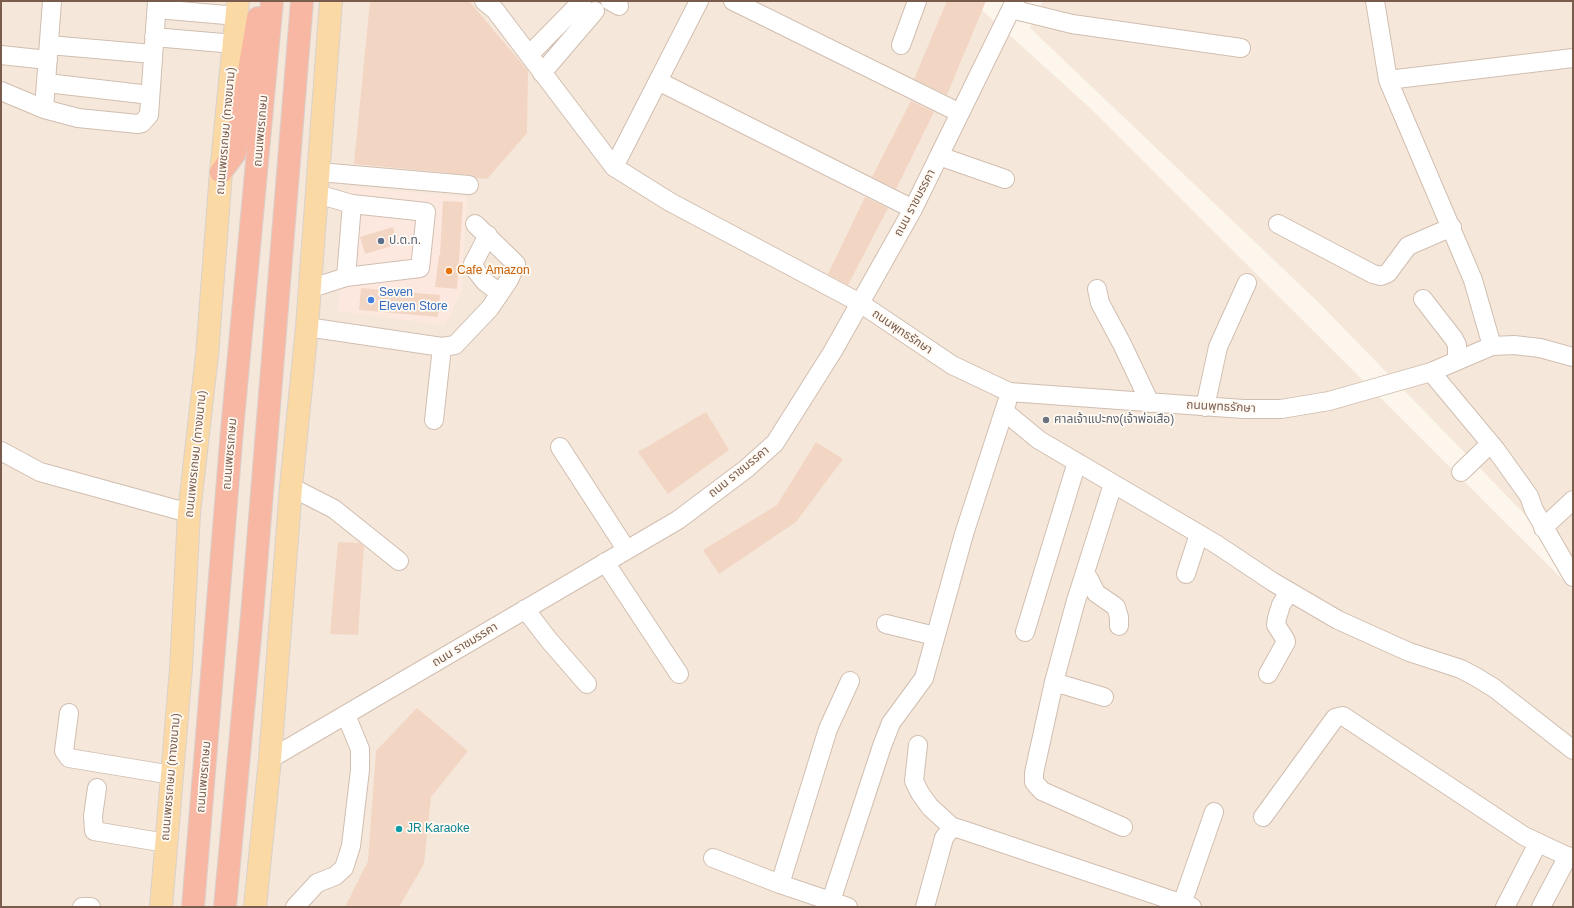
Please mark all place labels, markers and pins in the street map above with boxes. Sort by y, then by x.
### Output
place label: ป.ต.ท. [389,234,421,248]
marker: ป.ต.ท. [376,236,386,246]
place label: Cafe Amazon [457,264,530,278]
marker: Cafe Amazon [444,266,454,276]
place label: Seven Eleven Store [379,286,448,314]
marker: Seven Eleven Store [366,295,376,305]
place label: ศาลเจ้าแปะกง(เจ้าพ่อเสือ) [1054,413,1174,427]
marker: ศาลเจ้าแปะกง(เจ้าพ่อเสือ) [1041,415,1051,425]
place label: JR Karaoke [407,822,470,836]
marker: JR Karaoke [394,824,404,834]

